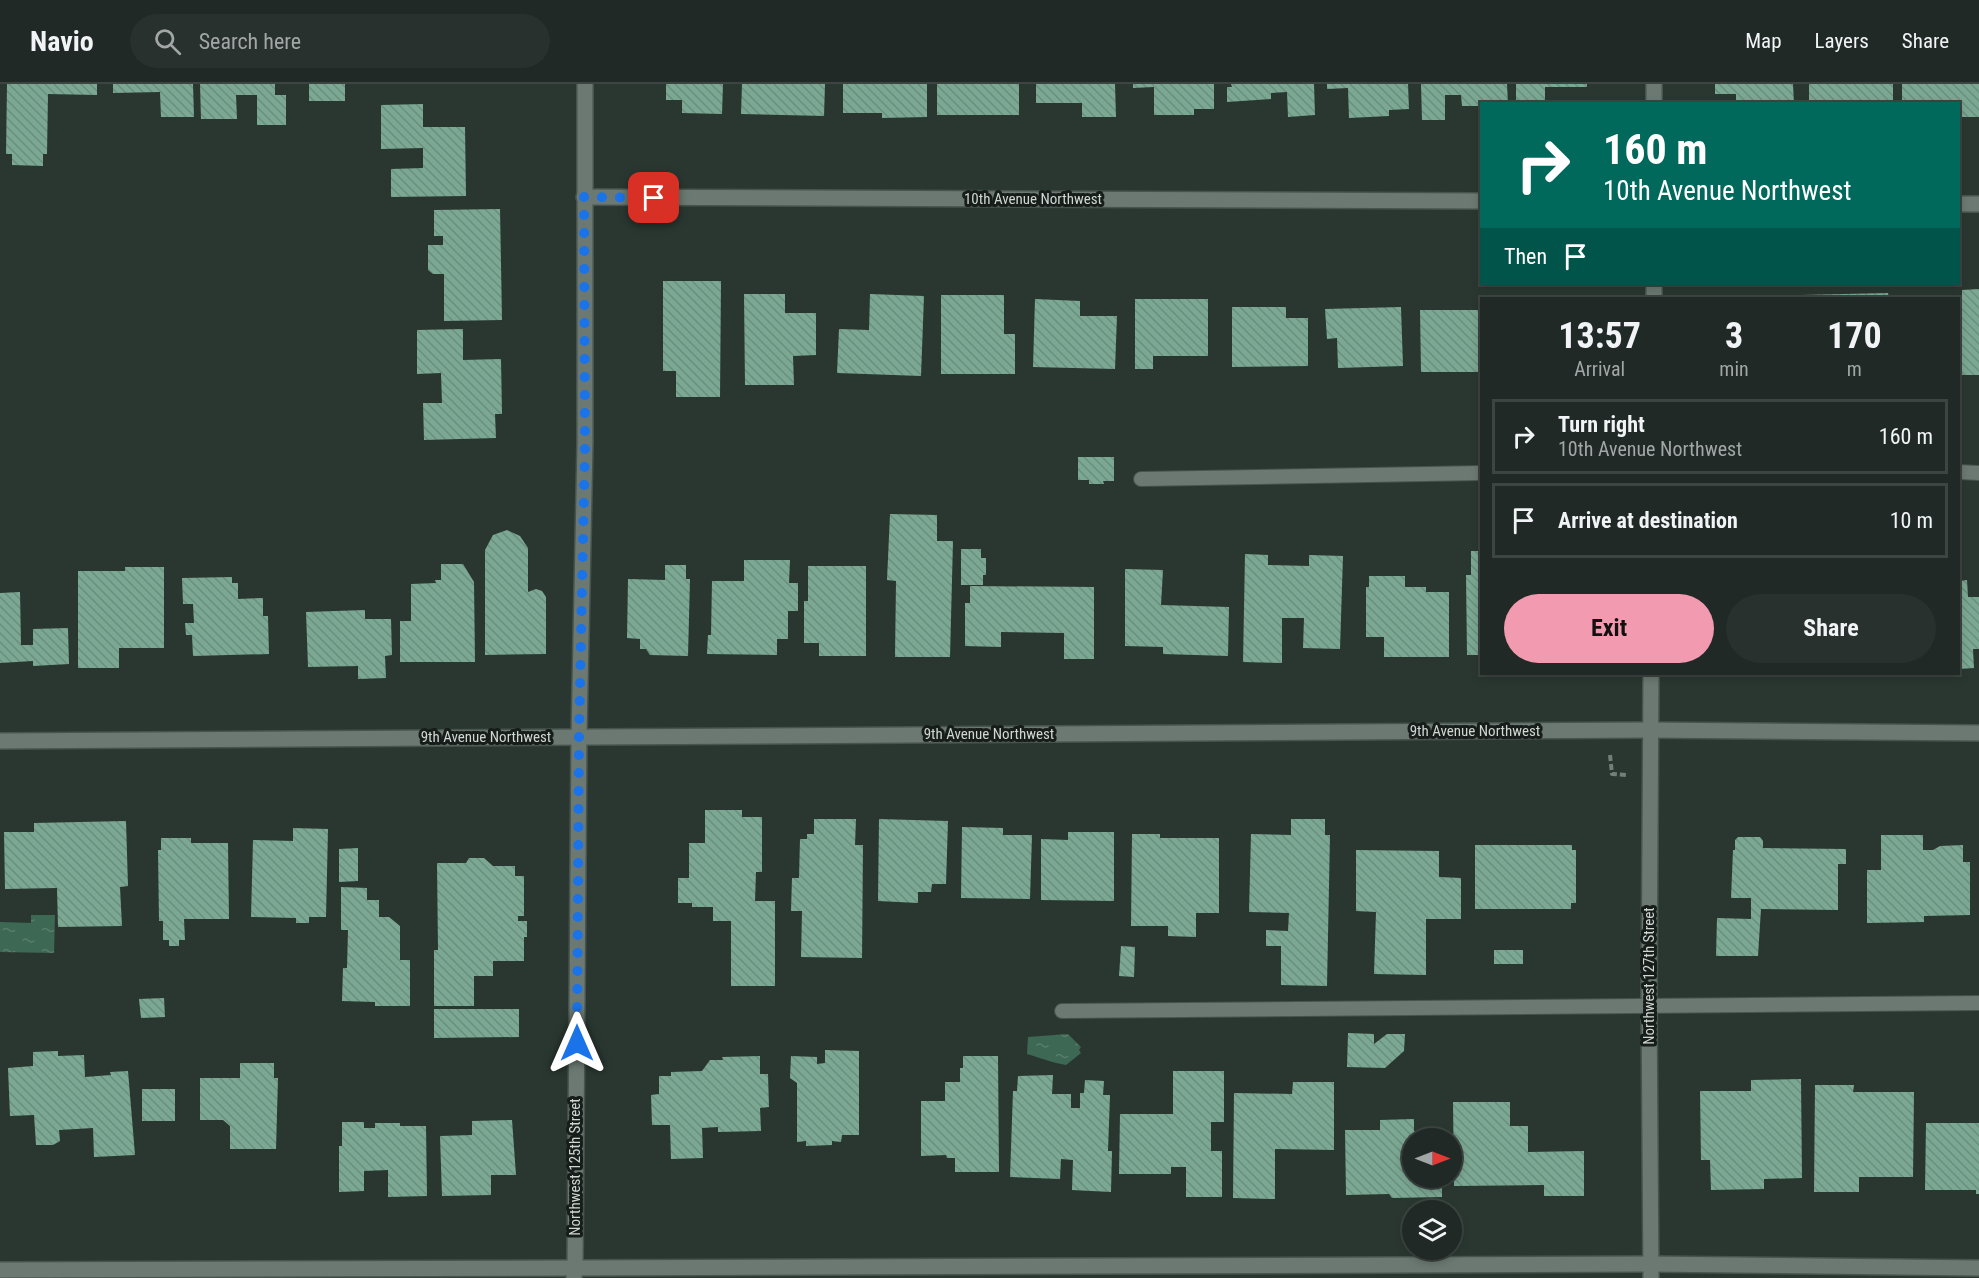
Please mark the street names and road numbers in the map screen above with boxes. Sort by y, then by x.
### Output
street label: 10th Avenue Northwest [964,190,1102,208]
street label: 9th Avenue Northwest [1410,722,1540,740]
street label: 9th Avenue Northwest [924,725,1054,743]
street label: 9th Avenue Northwest [421,728,551,746]
street label: Northwest 127th Street [1640,907,1658,1045]
street label: Northwest 125th Street [566,1098,584,1236]

